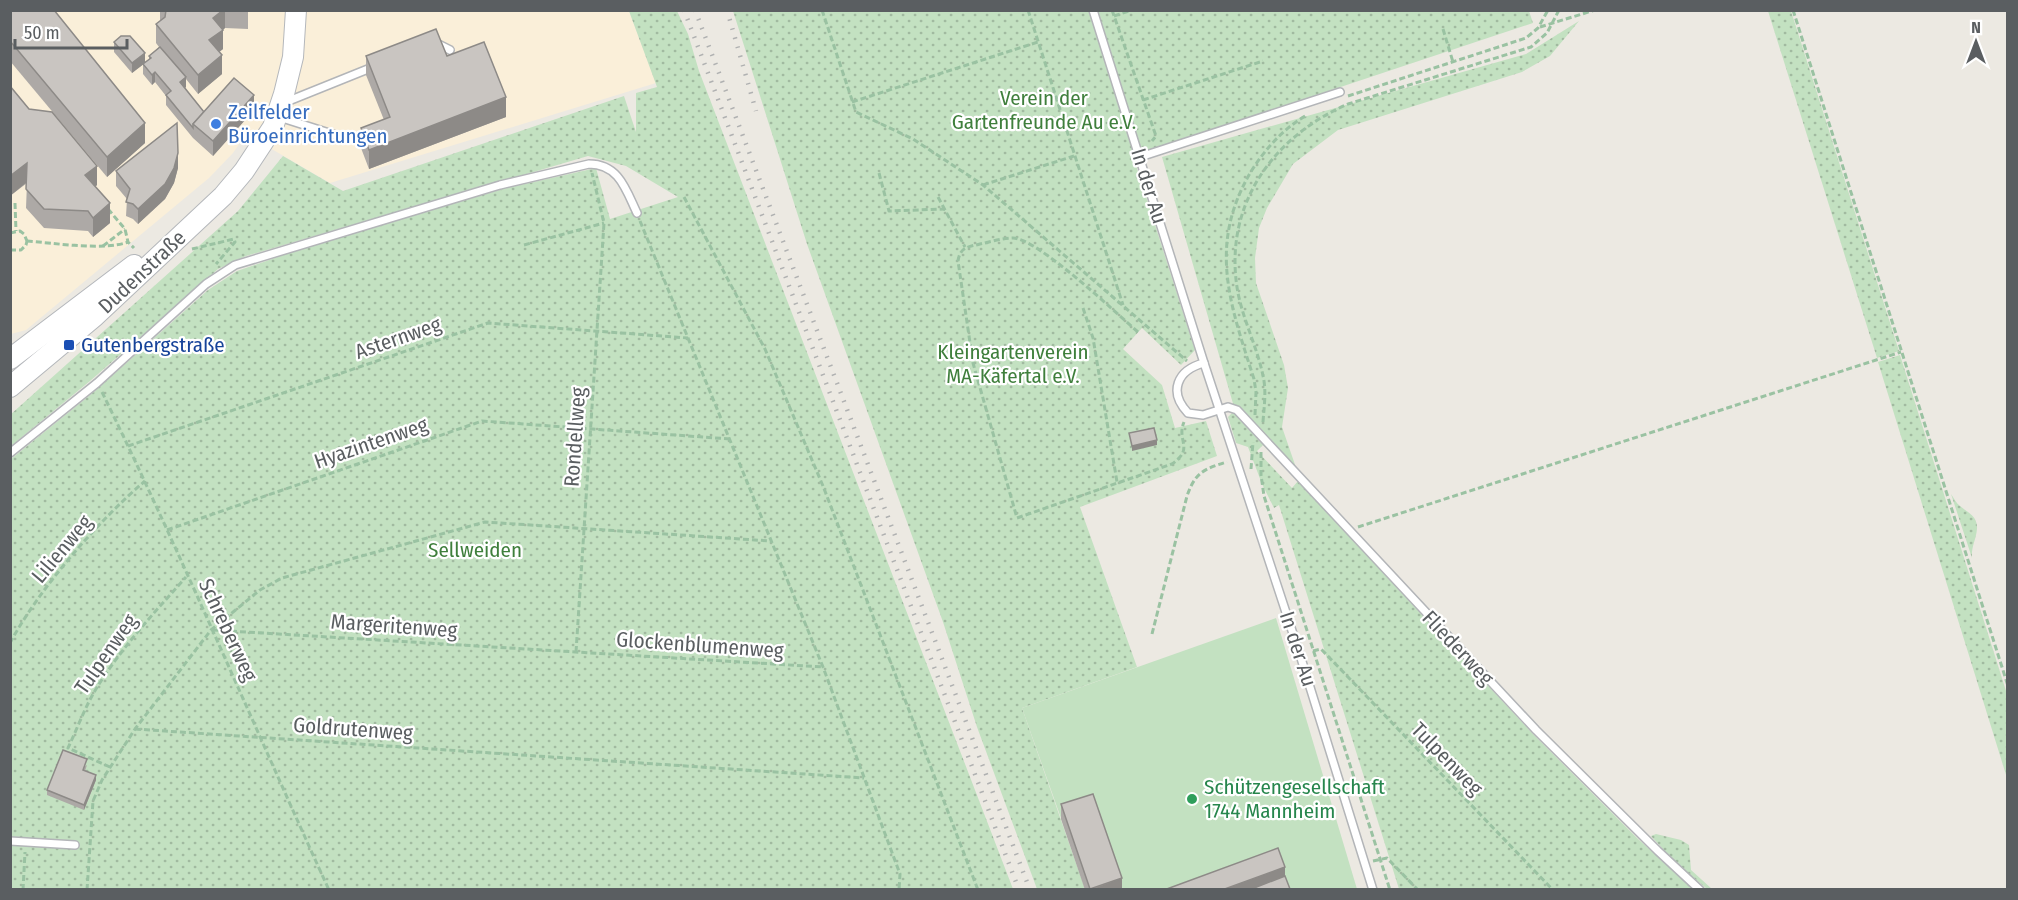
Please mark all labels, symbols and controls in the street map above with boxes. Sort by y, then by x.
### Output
scale bar [15,12,128,50]
north arrow [1946,12,2006,72]
text: N [1971,18,1981,37]
text: 50 m [24,22,60,44]
park label: Verein der Gartenfreunde Au e.V. [952,85,1136,135]
place label: Zeilfelder Büroeinrichtungen [228,99,388,149]
marker: Zeilfelder Büroeinrichtungen [209,117,223,131]
street label: In der Au [1125,145,1173,227]
street label: Dudenstraße [93,225,191,319]
street label: Asternweg [352,311,445,365]
place label: Gutenbergstraße [81,332,225,358]
marker: Gutenbergstraße [62,338,76,352]
park label: Kleingartenverein MA-Käfertal e.V. [937,339,1089,389]
street label: Rondellweg [559,386,591,488]
street label: Hyazintenweg [311,411,431,475]
street label: Lilienweg [26,510,98,588]
park label: Sellweiden [428,537,522,563]
street label: Schreberweg [193,574,263,686]
street label: Fliederweg [1417,605,1499,691]
street label: In der Au [1274,608,1322,690]
street label: Tulpenweg [69,609,143,699]
street label: Margeritenweg [330,609,458,643]
street label: Glockenblumenweg [615,626,785,664]
street label: Goldrutenweg [292,712,414,746]
street label: Tulpenweg [1406,717,1488,801]
place label: Schützengesellschaft 1744 Mannheim [1204,774,1385,824]
marker: Schützengesellschaft 1744 Mannheim [1185,792,1199,806]

